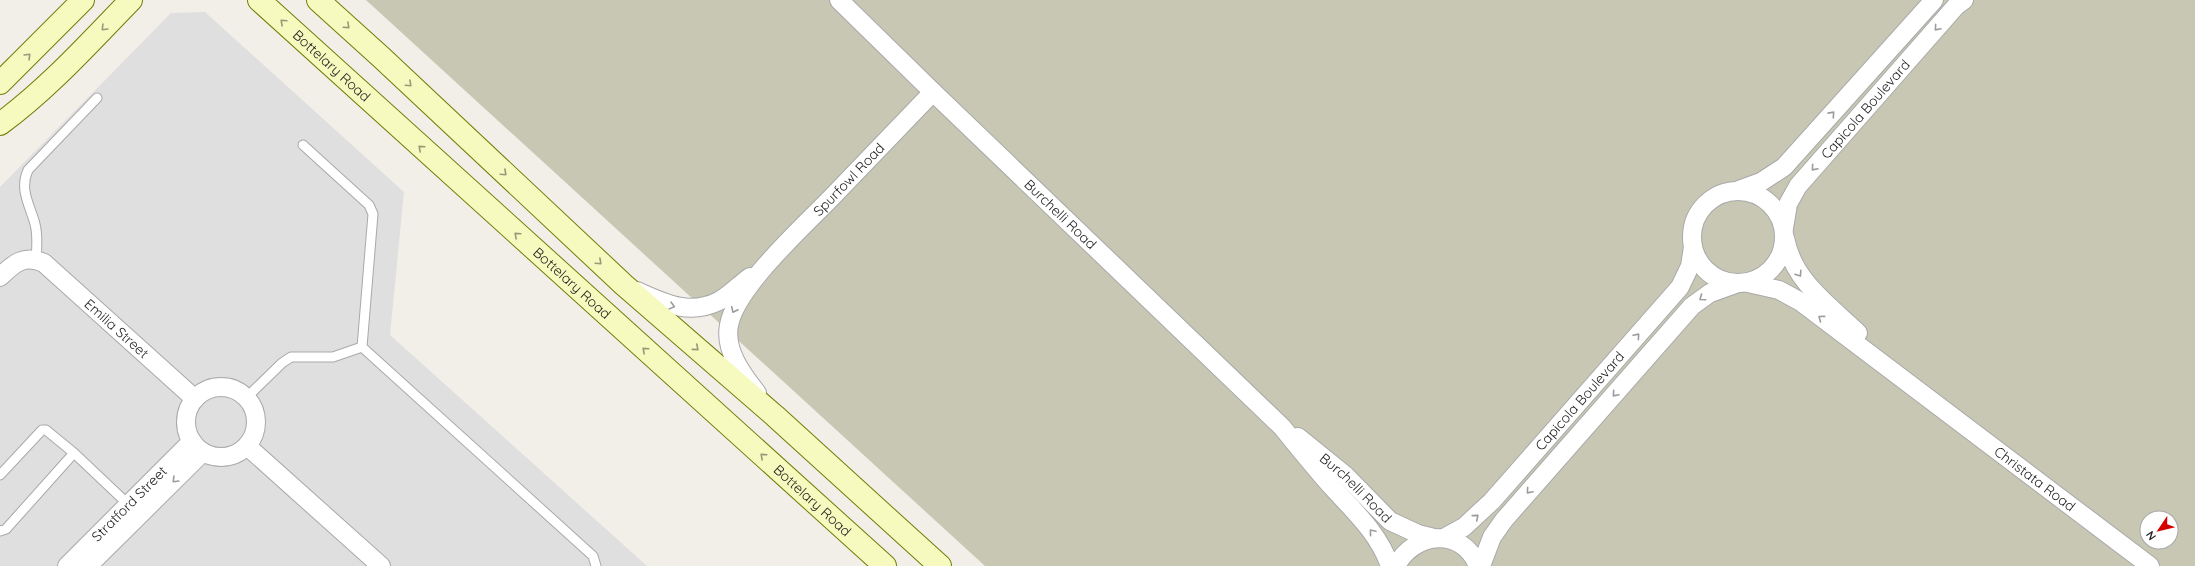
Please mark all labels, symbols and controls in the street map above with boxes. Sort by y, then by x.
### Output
one-way arrow [281,20,288,27]
one-way arrow [342,21,349,28]
one-way arrow [101,23,109,31]
one-way arrow [1934,23,1941,31]
street label: Bottelary Road [289,26,374,105]
one-way arrow [23,53,30,61]
street label: Capicola Boulevard [1817,56,1914,163]
one-way arrow [404,79,412,86]
one-way arrow [1828,111,1835,119]
street label: Spurfowl Road [809,139,888,220]
one-way arrow [418,145,426,152]
one-way arrow [1811,163,1818,170]
one-way arrow [499,168,507,175]
street label: Burchelli Road [1020,175,1100,253]
one-way arrow [515,232,522,239]
street label: Bottelary Road [529,243,615,323]
one-way arrow [594,257,602,264]
one-way arrow [1794,270,1802,277]
one-way arrow [1699,293,1706,301]
street label: Emilia Street [81,295,153,362]
one-way arrow [669,301,676,309]
one-way arrow [731,306,739,314]
one-way arrow [1819,315,1826,322]
one-way arrow [1632,333,1639,341]
one-way arrow [692,343,699,350]
one-way arrow [642,347,650,354]
street label: Capicola Boulevard [1531,348,1628,455]
one-way arrow [1612,389,1619,397]
street label: Christata Road [1991,442,2079,515]
street label: Burchelli Road [1316,449,1396,527]
one-way arrow [760,453,767,460]
street label: Bottelary Road [770,461,855,540]
street label: Stratford Street [88,462,171,545]
one-way arrow [172,475,180,483]
one-way arrow [1526,487,1533,494]
north arrow [2139,510,2179,550]
one-way arrow [1471,514,1479,521]
text: N [2143,528,2159,543]
one-way arrow [1370,529,1377,536]

